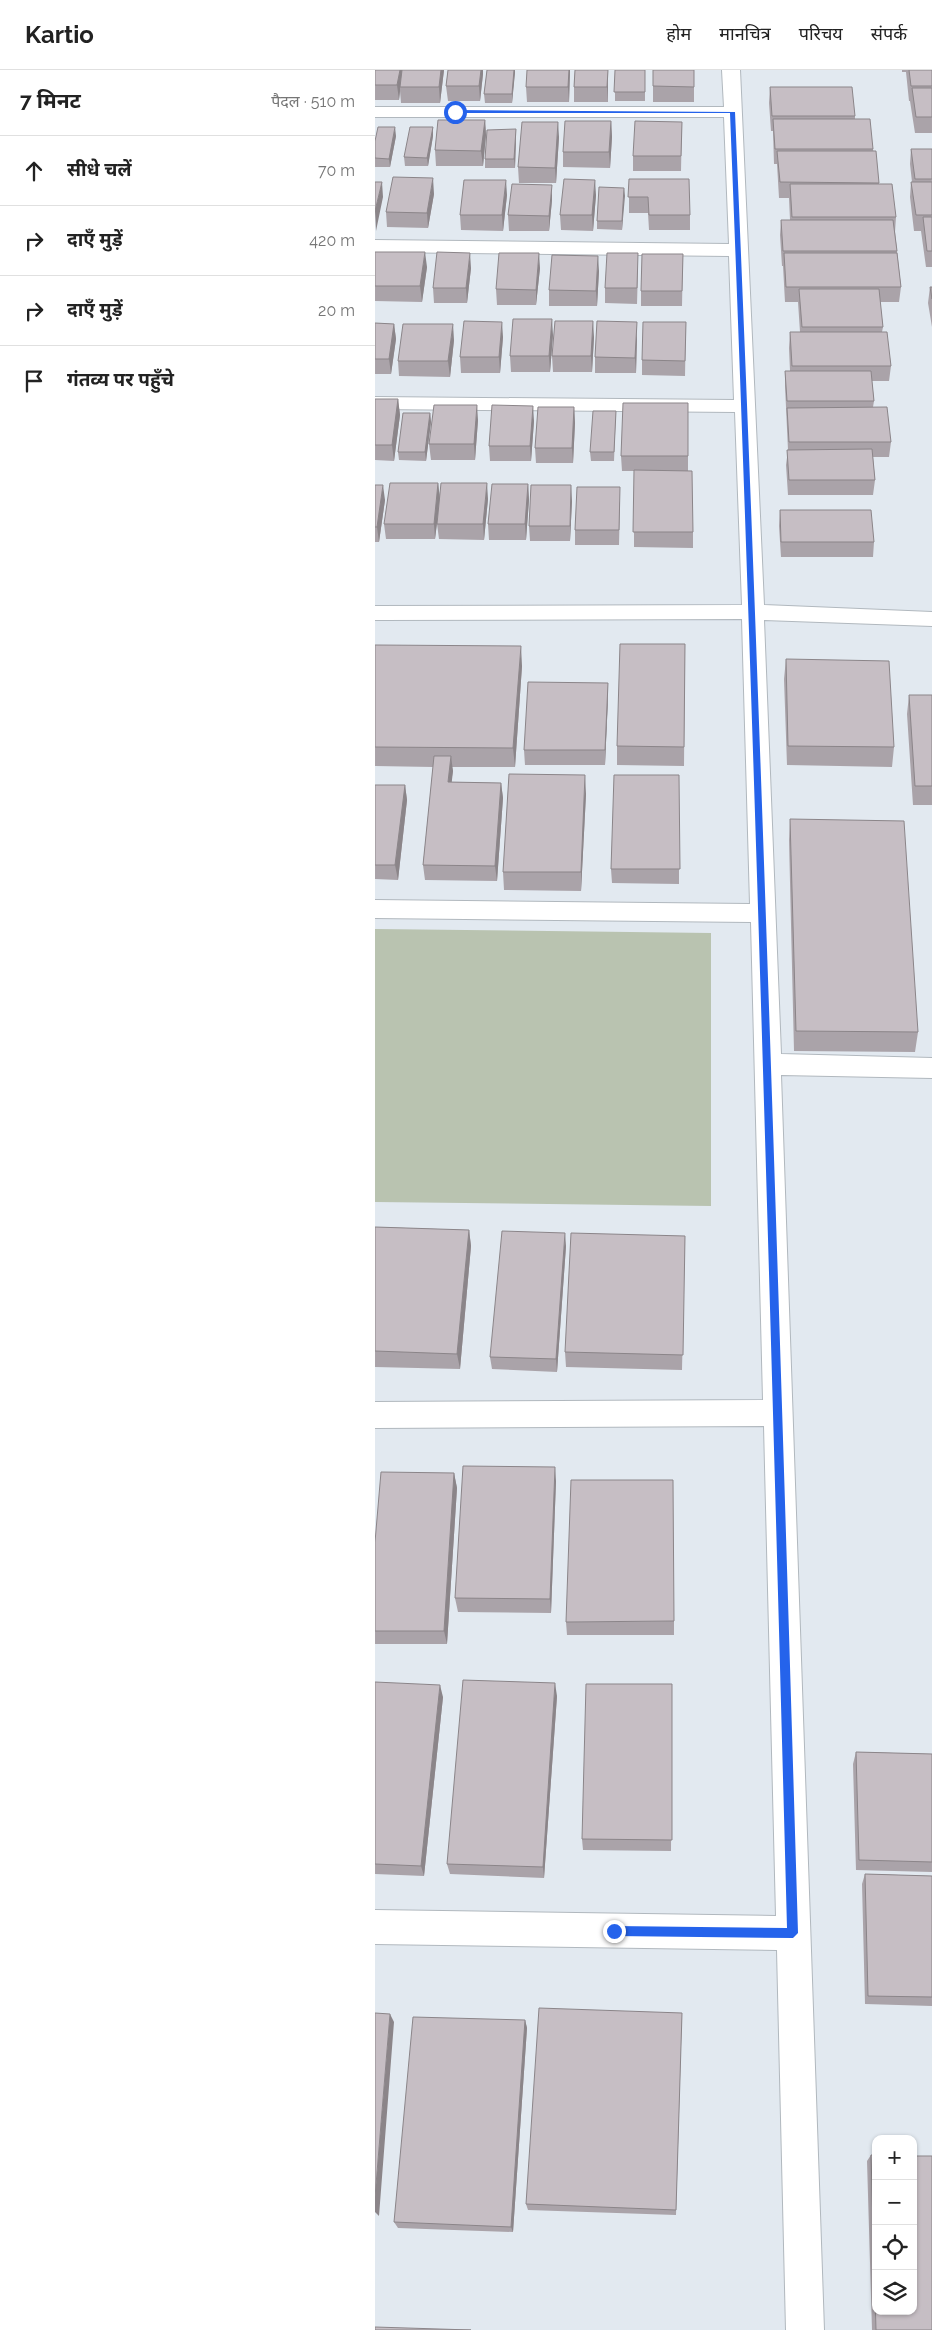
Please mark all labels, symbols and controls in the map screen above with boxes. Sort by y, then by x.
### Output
text: Kartio [25,20,94,49]
text: होम [666,23,691,44]
text: मानचित्र [719,23,771,44]
text: परिचय [799,23,843,44]
text: संपर्क [871,23,907,44]
text: 7 मिनट [20,88,81,113]
text: पैदल · 510 m [271,92,355,111]
route start [444,101,467,124]
icon: ahead [20,157,48,185]
text: सीधे चलें [67,158,131,180]
text: 70 m [318,161,355,180]
icon: right [20,227,48,255]
text: दाएँ मुड़ें [67,228,123,250]
text: 420 m [309,231,355,250]
icon: right [20,297,48,325]
text: दाएँ मुड़ें [67,298,123,320]
text: 20 m [318,301,355,320]
icon: arrive [20,367,48,395]
text: गंतव्य पर पहुँचे [67,368,174,390]
route end [603,1920,626,1943]
map controls [872,2135,917,2315]
button: + [872,2135,917,2180]
button: − [872,2180,917,2225]
button: locate [872,2225,917,2270]
button: layers [872,2270,917,2315]

